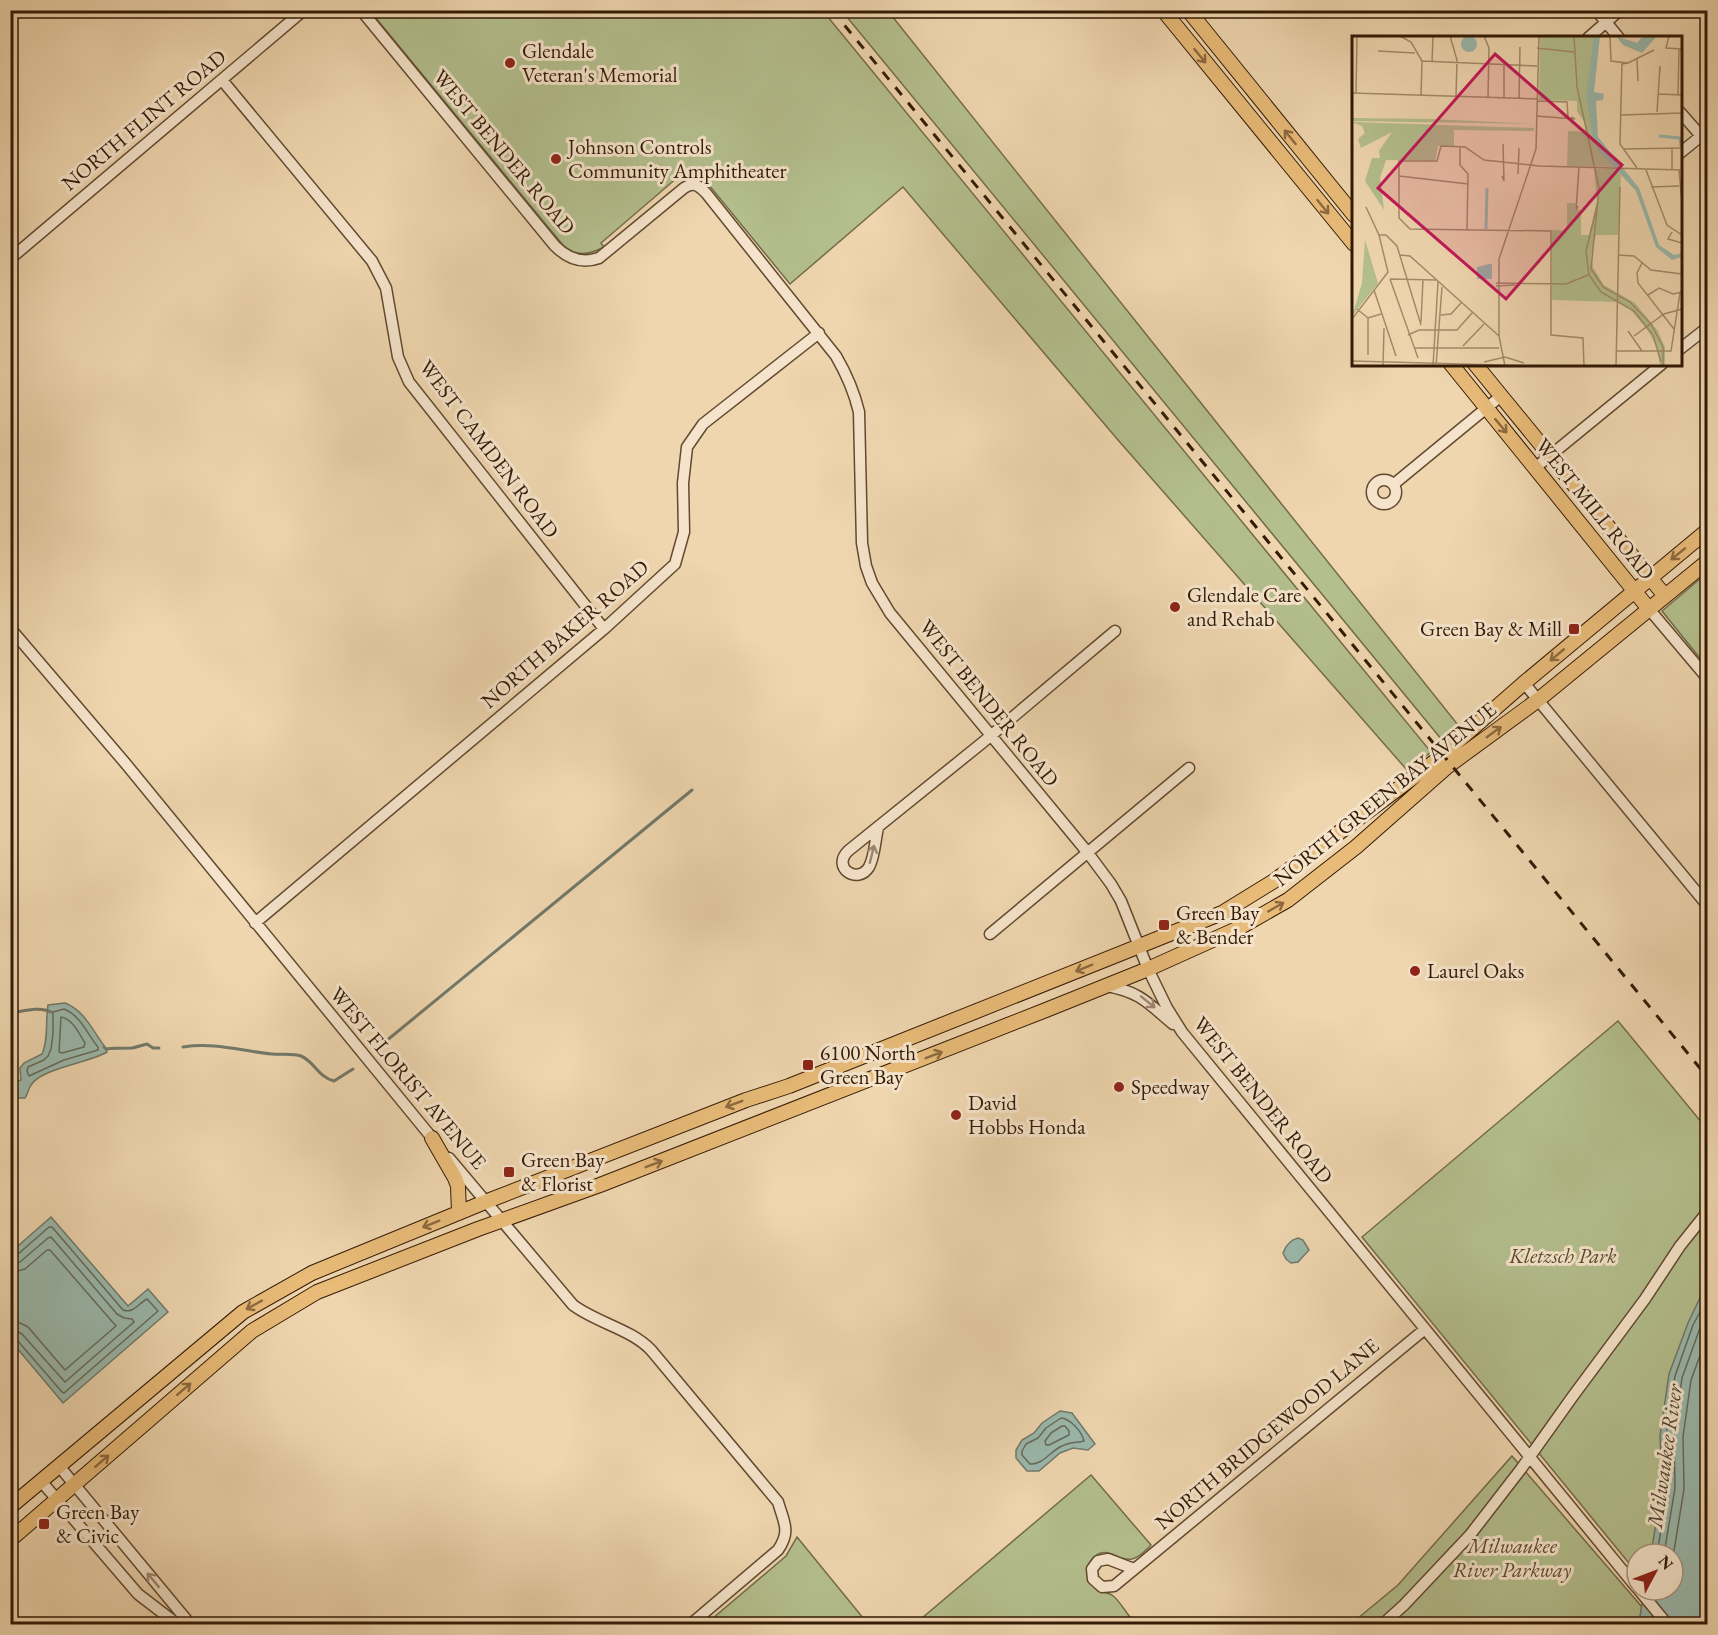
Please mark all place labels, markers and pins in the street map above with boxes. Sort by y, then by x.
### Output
place label: Glendale Veteran's Memorial [522,37,678,88]
marker: Glendale Veteran's Memorial [503,56,517,70]
place label: Johnson Controls Community Amphitheater [566,133,786,184]
marker: Johnson Controls Community Amphitheater [549,152,563,166]
place label: Glendale Care and Rehab [1187,581,1302,632]
marker: Glendale Care and Rehab [1168,600,1182,614]
place label: Green Bay & Mill [1420,615,1562,642]
marker: Green Bay & Mill [1567,622,1581,636]
place label: Green Bay & Bender [1176,899,1260,950]
marker: Green Bay & Bender [1157,918,1171,932]
place label: Laurel Oaks [1427,957,1524,984]
marker: Laurel Oaks [1408,964,1422,978]
place label: 6100 North Green Bay [820,1039,916,1090]
marker: 6100 North Green Bay [801,1058,815,1072]
place label: Speedway [1131,1073,1210,1100]
marker: Speedway [1112,1080,1126,1094]
place label: David Hobbs Honda [968,1089,1086,1140]
marker: David Hobbs Honda [949,1108,963,1122]
place label: Green Bay & Florist [521,1146,605,1197]
marker: Green Bay & Florist [502,1165,516,1179]
place label: Green Bay & Civic [56,1498,140,1549]
marker: Green Bay & Civic [37,1517,51,1531]

